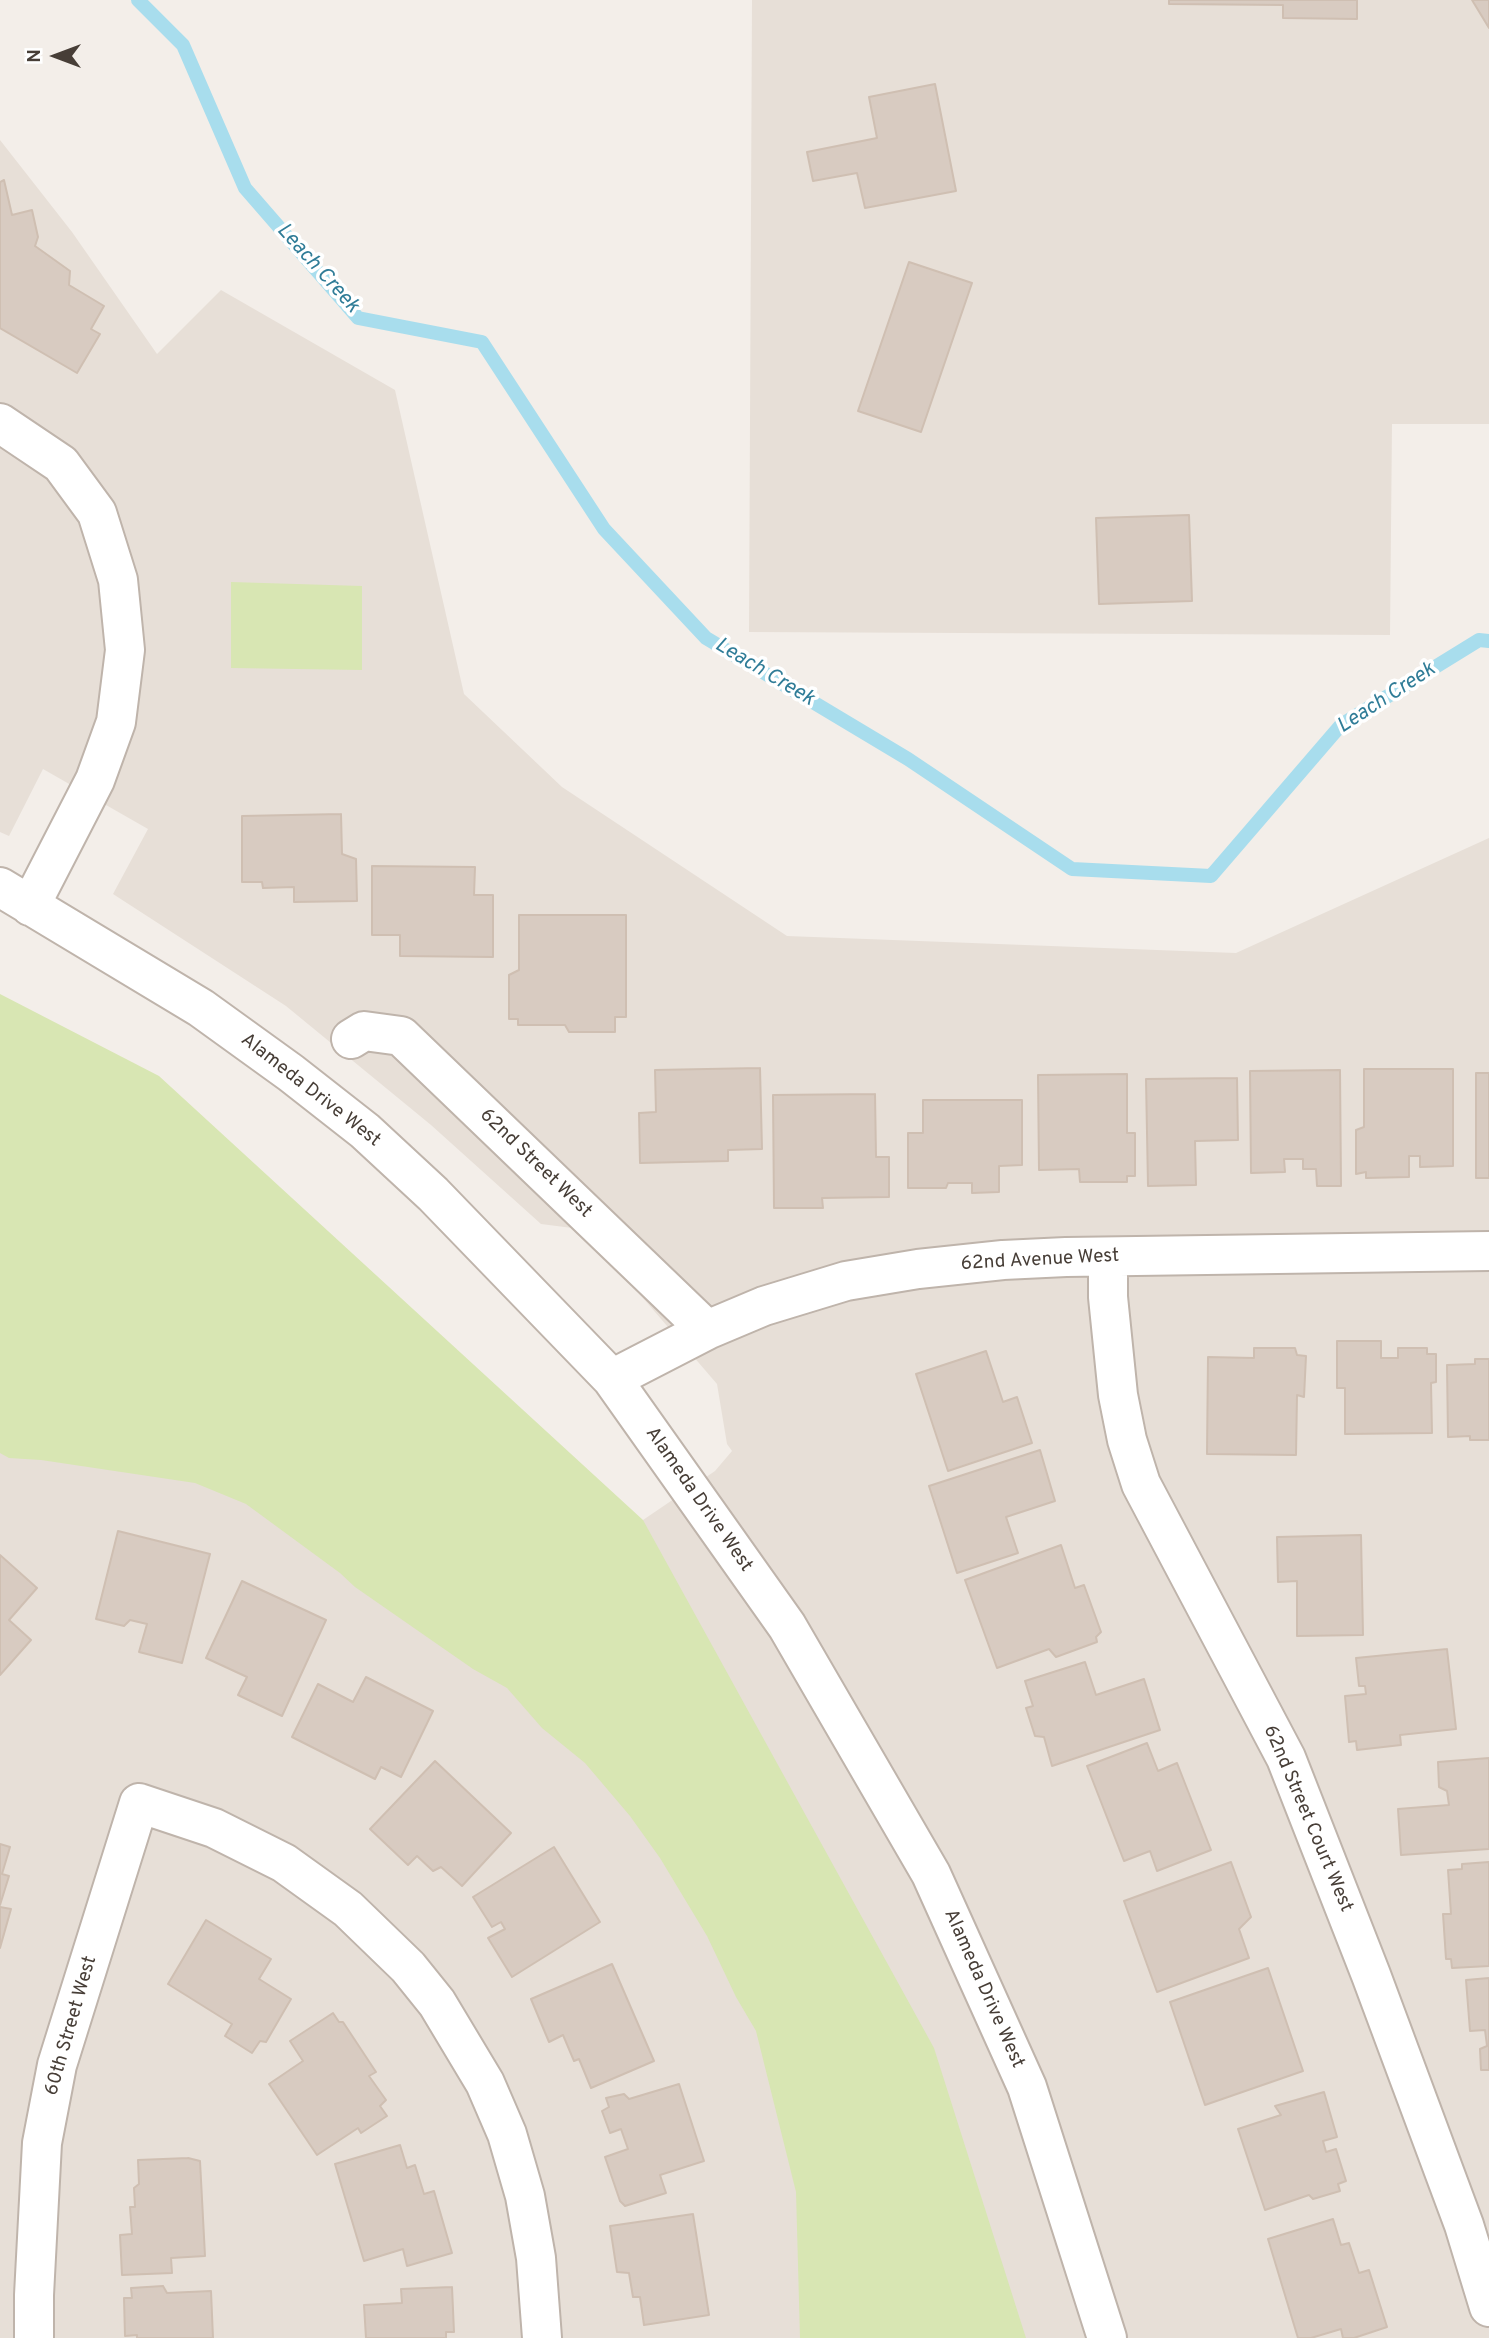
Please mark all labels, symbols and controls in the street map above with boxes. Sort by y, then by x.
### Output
north arrow [21,21,91,91]
text: N [23,49,47,63]
water label: Leach Creek [270,219,364,319]
water label: Leach Creek [710,633,818,713]
water label: Leach Creek [1333,658,1441,740]
street label: Alameda Drive West [236,1029,384,1153]
street label: 62nd Street West [474,1105,596,1223]
street label: 62nd Avenue West [960,1245,1120,1277]
street label: Alameda Drive West [640,1423,756,1577]
street label: 62nd Street Court West [1257,1722,1357,1916]
street label: Alameda Drive West [938,1906,1028,2072]
street label: 60th Street West [41,1954,103,2098]

